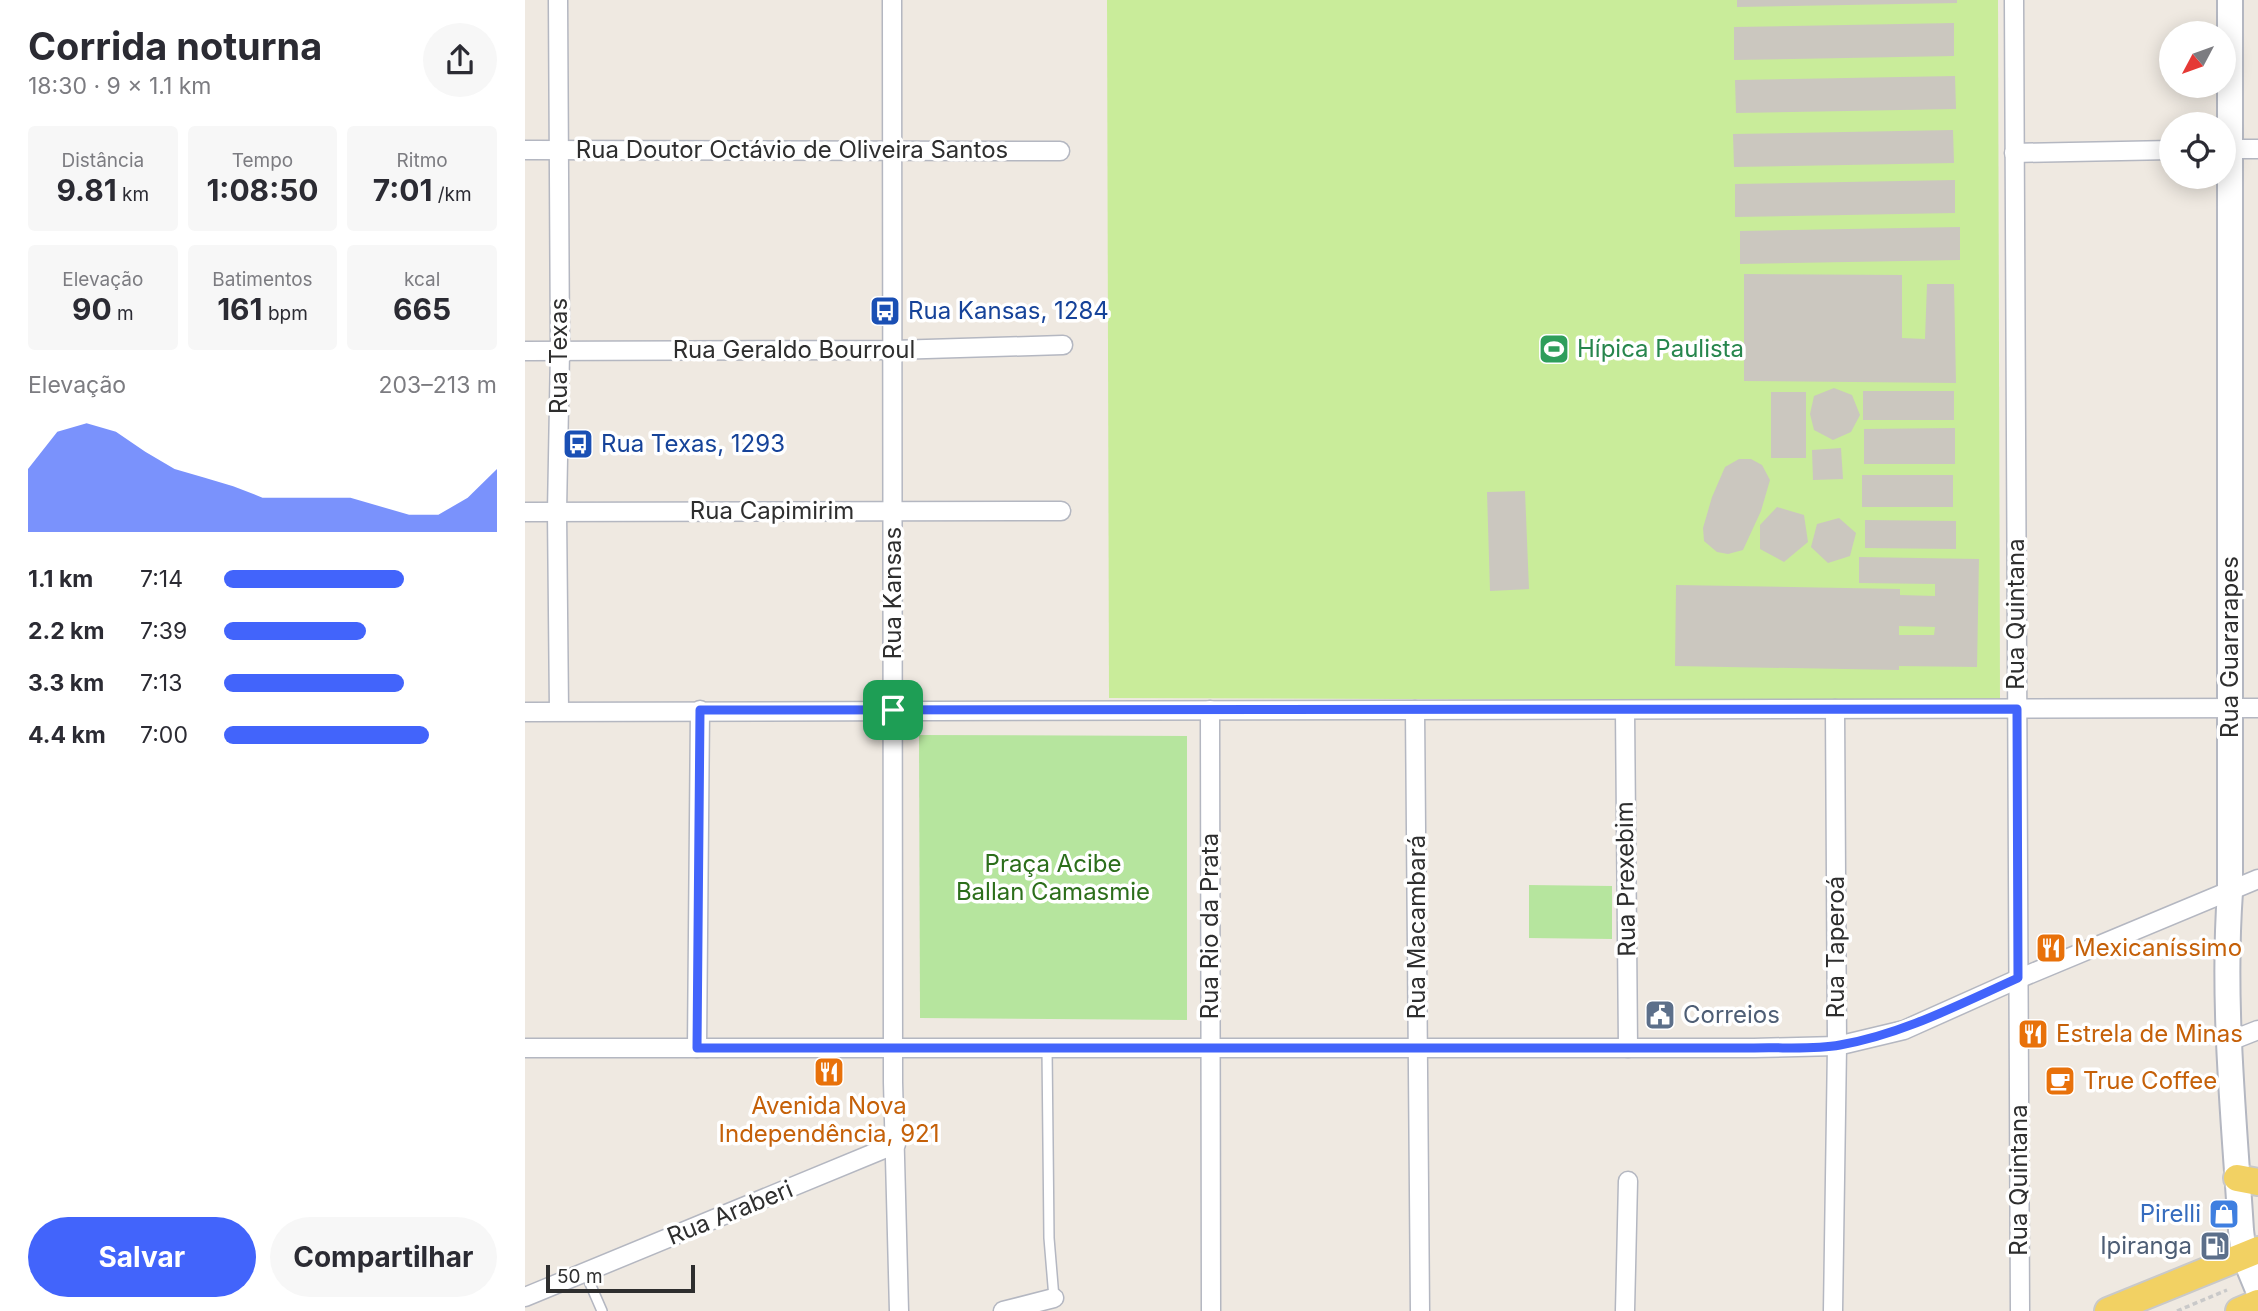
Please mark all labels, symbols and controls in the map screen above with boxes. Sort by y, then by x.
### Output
north arrow [2159,21,2237,98]
map controls [2159,21,2236,189]
text: Corrida noturna [28,23,322,69]
button: share [423,23,497,97]
text: 18:30 · 9 × 1.1 km [28,72,212,100]
button: locate [2159,112,2236,189]
street label: Rua Doutor Octávio de Oliveira Santos [576,135,1008,164]
text: Distância [61,149,144,172]
text: Tempo [232,149,293,172]
text: Ritmo [397,149,448,172]
text: 9.81 [57,172,117,208]
text: 1:08:50 [206,172,319,208]
text: 7:01 [373,172,432,208]
text: km [117,183,149,206]
text: /km [432,183,472,206]
text: Elevação [62,268,143,291]
text: Batimentos [212,268,313,291]
text: kcal [404,268,440,291]
text: 90 [72,291,112,327]
text: 161 [217,291,263,327]
text: 665 [393,291,451,327]
bus stop icon: Rua Kansas, 1284 [868,294,902,328]
place label: Rua Kansas, 1284 [908,296,1109,325]
street label: Rua Texas [544,298,573,414]
text: m [112,302,134,325]
text: bpm [263,302,308,325]
sports icon: Hípica Paulista [1537,332,1571,366]
place label: Hípica Paulista [1577,334,1744,363]
street label: Rua Geraldo Bourroul [673,335,915,364]
text: Elevação [28,371,126,399]
text: 203–213 m [379,371,497,399]
bus stop icon: Rua Texas, 1293 [561,427,595,461]
place label: Rua Texas, 1293 [601,429,785,458]
street label: Rua Capimirim [690,496,854,525]
street label: Rua Kansas [878,527,907,659]
street label: Rua Quintana [2001,538,2030,690]
street label: Rua Guararapes [2215,556,2244,738]
text: 1.1 km [28,565,93,593]
text: 7:14 [140,565,183,593]
text: 2.2 km [28,617,104,645]
text: 7:39 [140,617,187,645]
text: 3.3 km [28,669,104,697]
text: 7:13 [140,669,182,697]
pin [863,680,923,740]
icon: arrive [874,691,912,729]
text: 4.4 km [28,721,106,749]
text: 7:00 [140,721,188,749]
street label: Rua Prexebim [1610,801,1641,957]
street label: Rua Rio da Prata [1195,833,1224,1019]
street label: Rua Macambará [1402,835,1431,1019]
park label: Praça Acibe Ballan Camasmie [956,849,1150,906]
street label: Rua Taperoá [1821,876,1850,1018]
restaurant icon: Mexicaníssimo [2034,931,2068,965]
place label: Mexicaníssimo [2074,933,2242,962]
public building icon: Correios [1643,998,1677,1032]
place label: Correios [1683,1000,1780,1029]
restaurant icon: Estrela de Minas [2016,1017,2050,1051]
place label: Estrela de Minas [2056,1019,2243,1048]
restaurant icon: Avenida Nova Independência, 921 [812,1055,846,1089]
cafe icon: True Coffee [2043,1064,2077,1098]
place label: True Coffee [2083,1066,2217,1095]
place label: Avenida Nova Independência, 921 [719,1091,940,1148]
street label: Rua Quintana [2004,1104,2033,1256]
street label: Rua Araberi [663,1174,797,1251]
shop icon: Pirelli [2207,1197,2241,1231]
place label: Pirelli [2140,1199,2201,1228]
button: Salvar [28,1217,256,1297]
button: Compartilhar [270,1217,497,1297]
fuel station icon: Ipiranga [2198,1229,2232,1263]
place label: Ipiranga [2100,1231,2192,1260]
scale bar [546,1262,695,1294]
text: 50 m [557,1265,603,1288]

